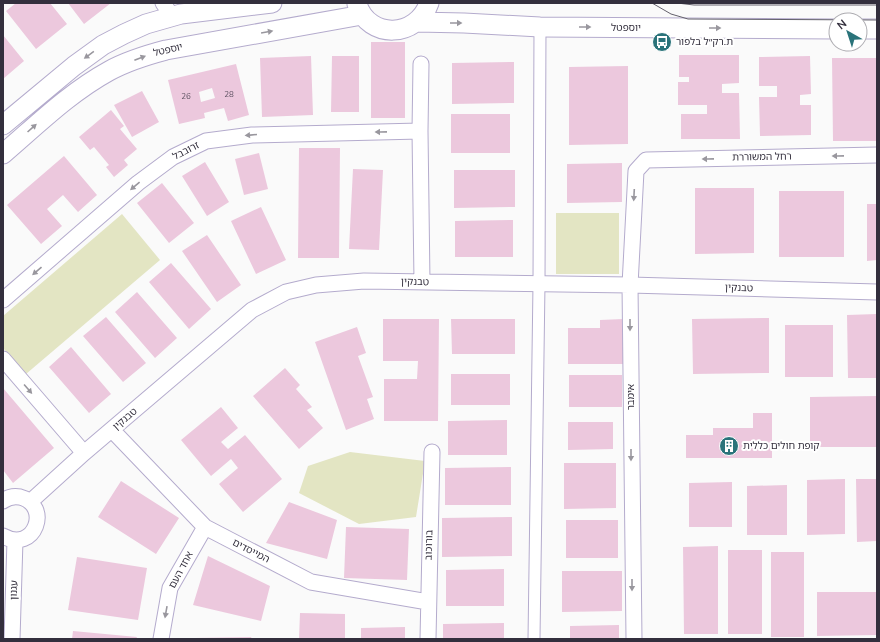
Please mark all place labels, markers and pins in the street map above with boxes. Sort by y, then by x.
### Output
bus stop icon: ת.רק״ל בלפור [651,31,673,53]
place label: ת.רק״ל בלפור [676,35,733,49]
building icon: קופת חולים כללית [718,435,740,457]
place label: קופת חולים כללית [743,439,820,453]

